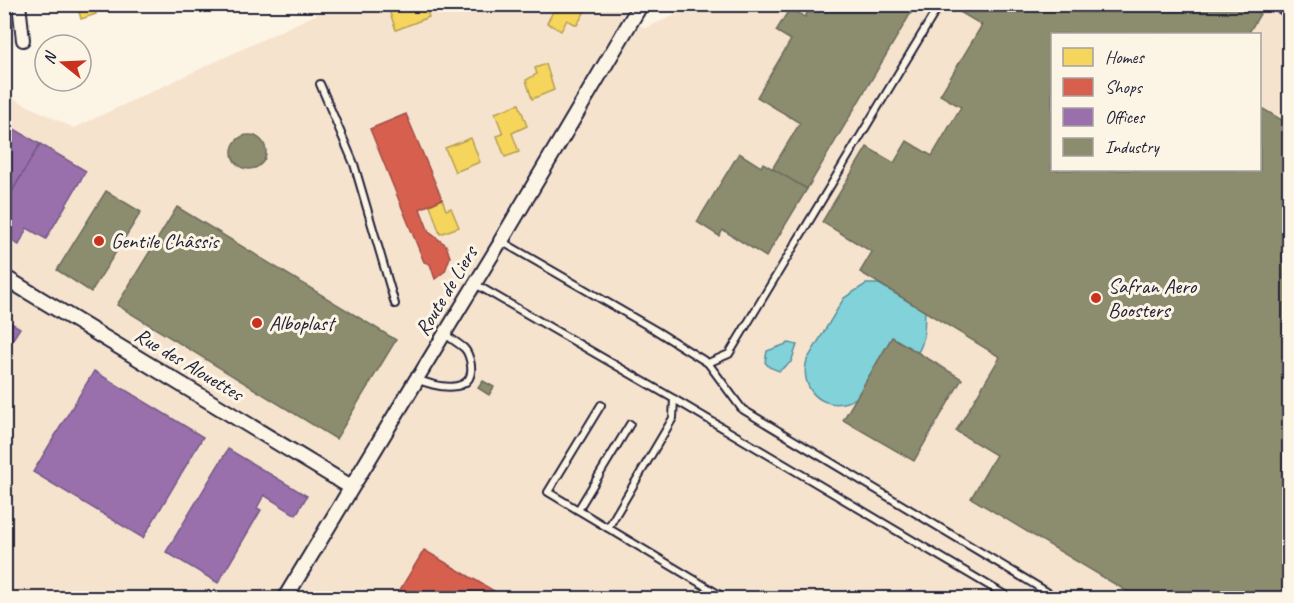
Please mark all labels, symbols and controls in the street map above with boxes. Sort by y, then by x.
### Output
north arrow [33,33,93,93]
legend [1051,33,1261,171]
text: Homes [1105,46,1145,68]
text: N [39,48,62,66]
text: Shops [1105,76,1144,98]
text: Offices [1105,106,1146,128]
text: Industry [1105,136,1160,158]
place label: Gentile Châssis [111,228,220,254]
marker: Gentile Châssis [92,234,106,248]
street label: Route de Liers [409,240,484,340]
place label: Safran Aero Boosters [1108,273,1198,323]
marker: Safran Aero Boosters [1089,291,1103,305]
place label: Alboplast [269,310,337,336]
marker: Alboplast [250,316,264,330]
street label: Rue des Alouettes [130,322,249,407]

